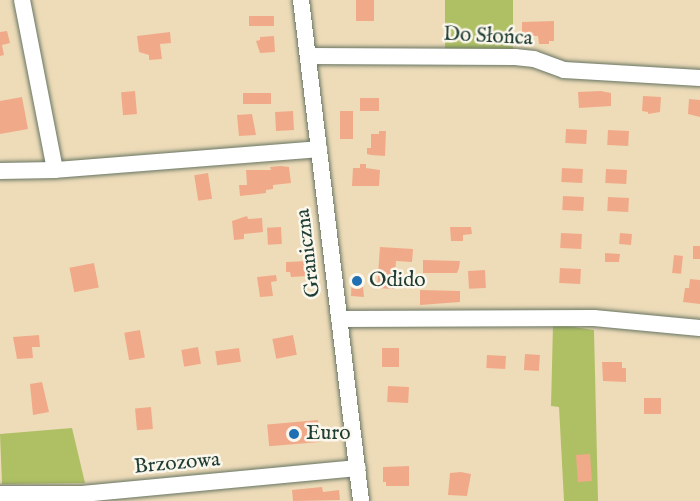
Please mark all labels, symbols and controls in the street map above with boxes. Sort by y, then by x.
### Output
street label: Do Słońca [443,22,533,52]
street label: Graniczna [291,207,327,299]
place label: Odido [369,268,426,294]
marker: Odido [350,274,364,288]
place label: Euro [306,421,350,447]
marker: Euro [287,427,301,441]
street label: Brzozowa [133,448,221,480]

